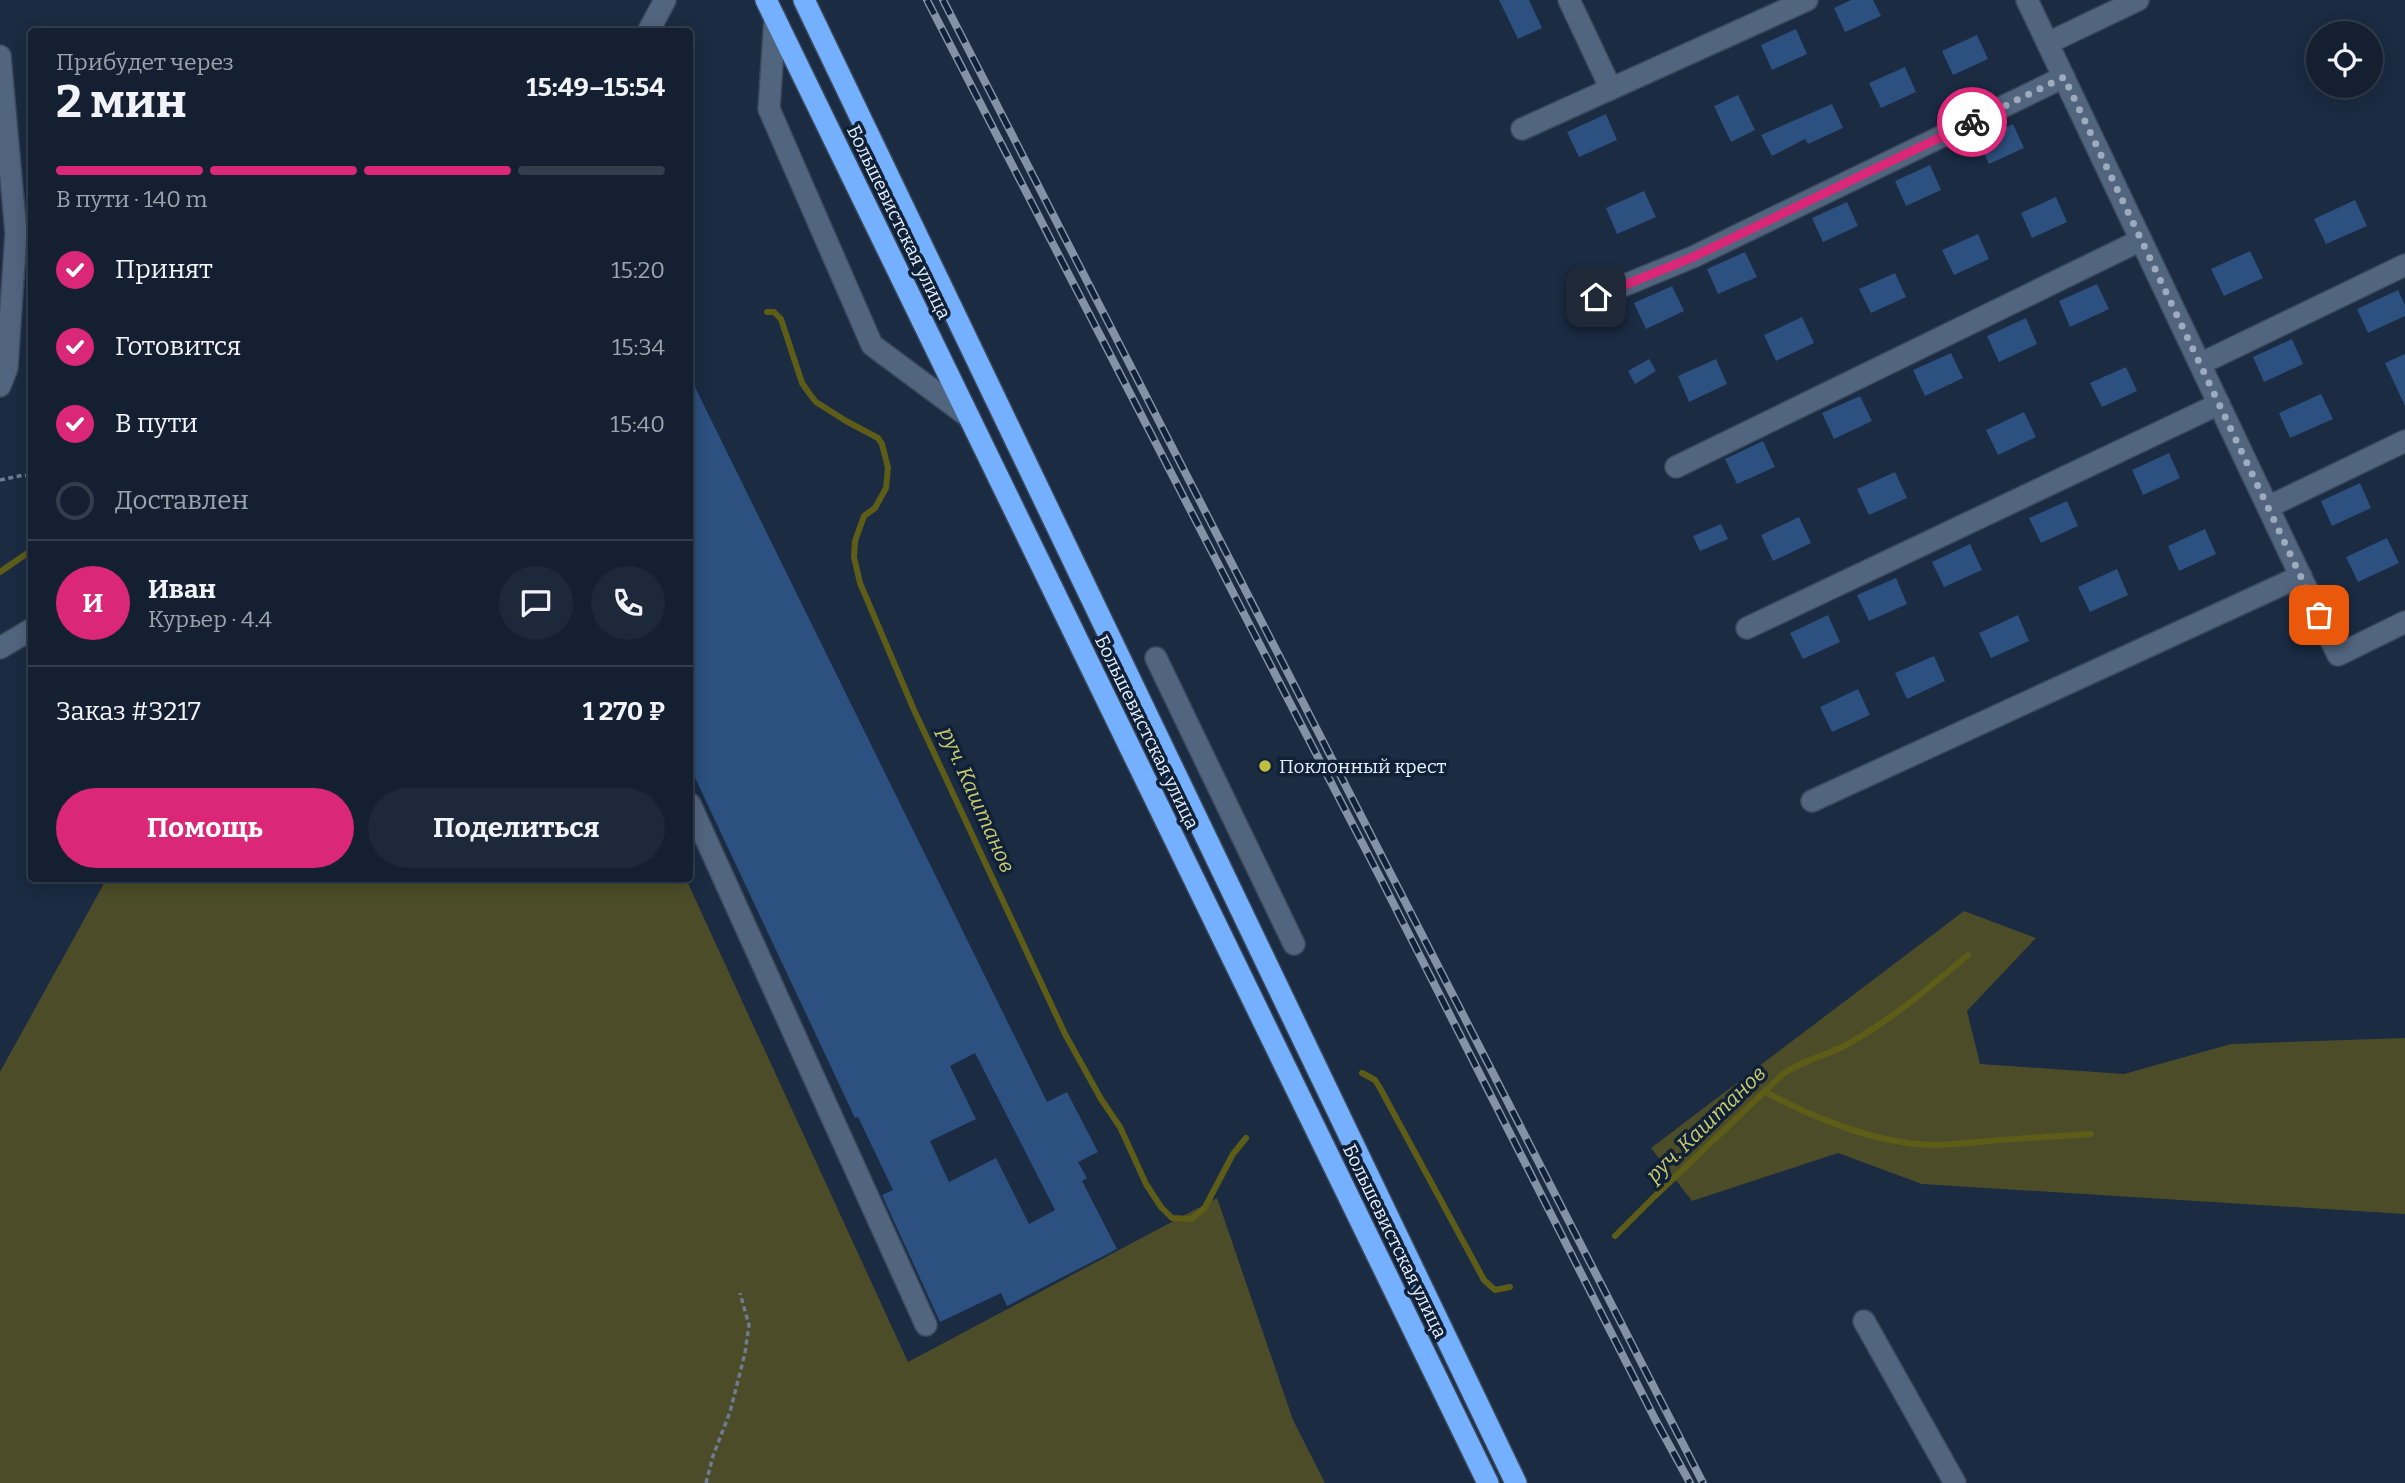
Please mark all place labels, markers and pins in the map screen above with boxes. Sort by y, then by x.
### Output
pin [1566,267,1626,327]
pin [2289,585,2349,645]
place label: Поклонный крест [1279,755,1447,778]
marker: Поклонный крест [1257,758,1273,774]

